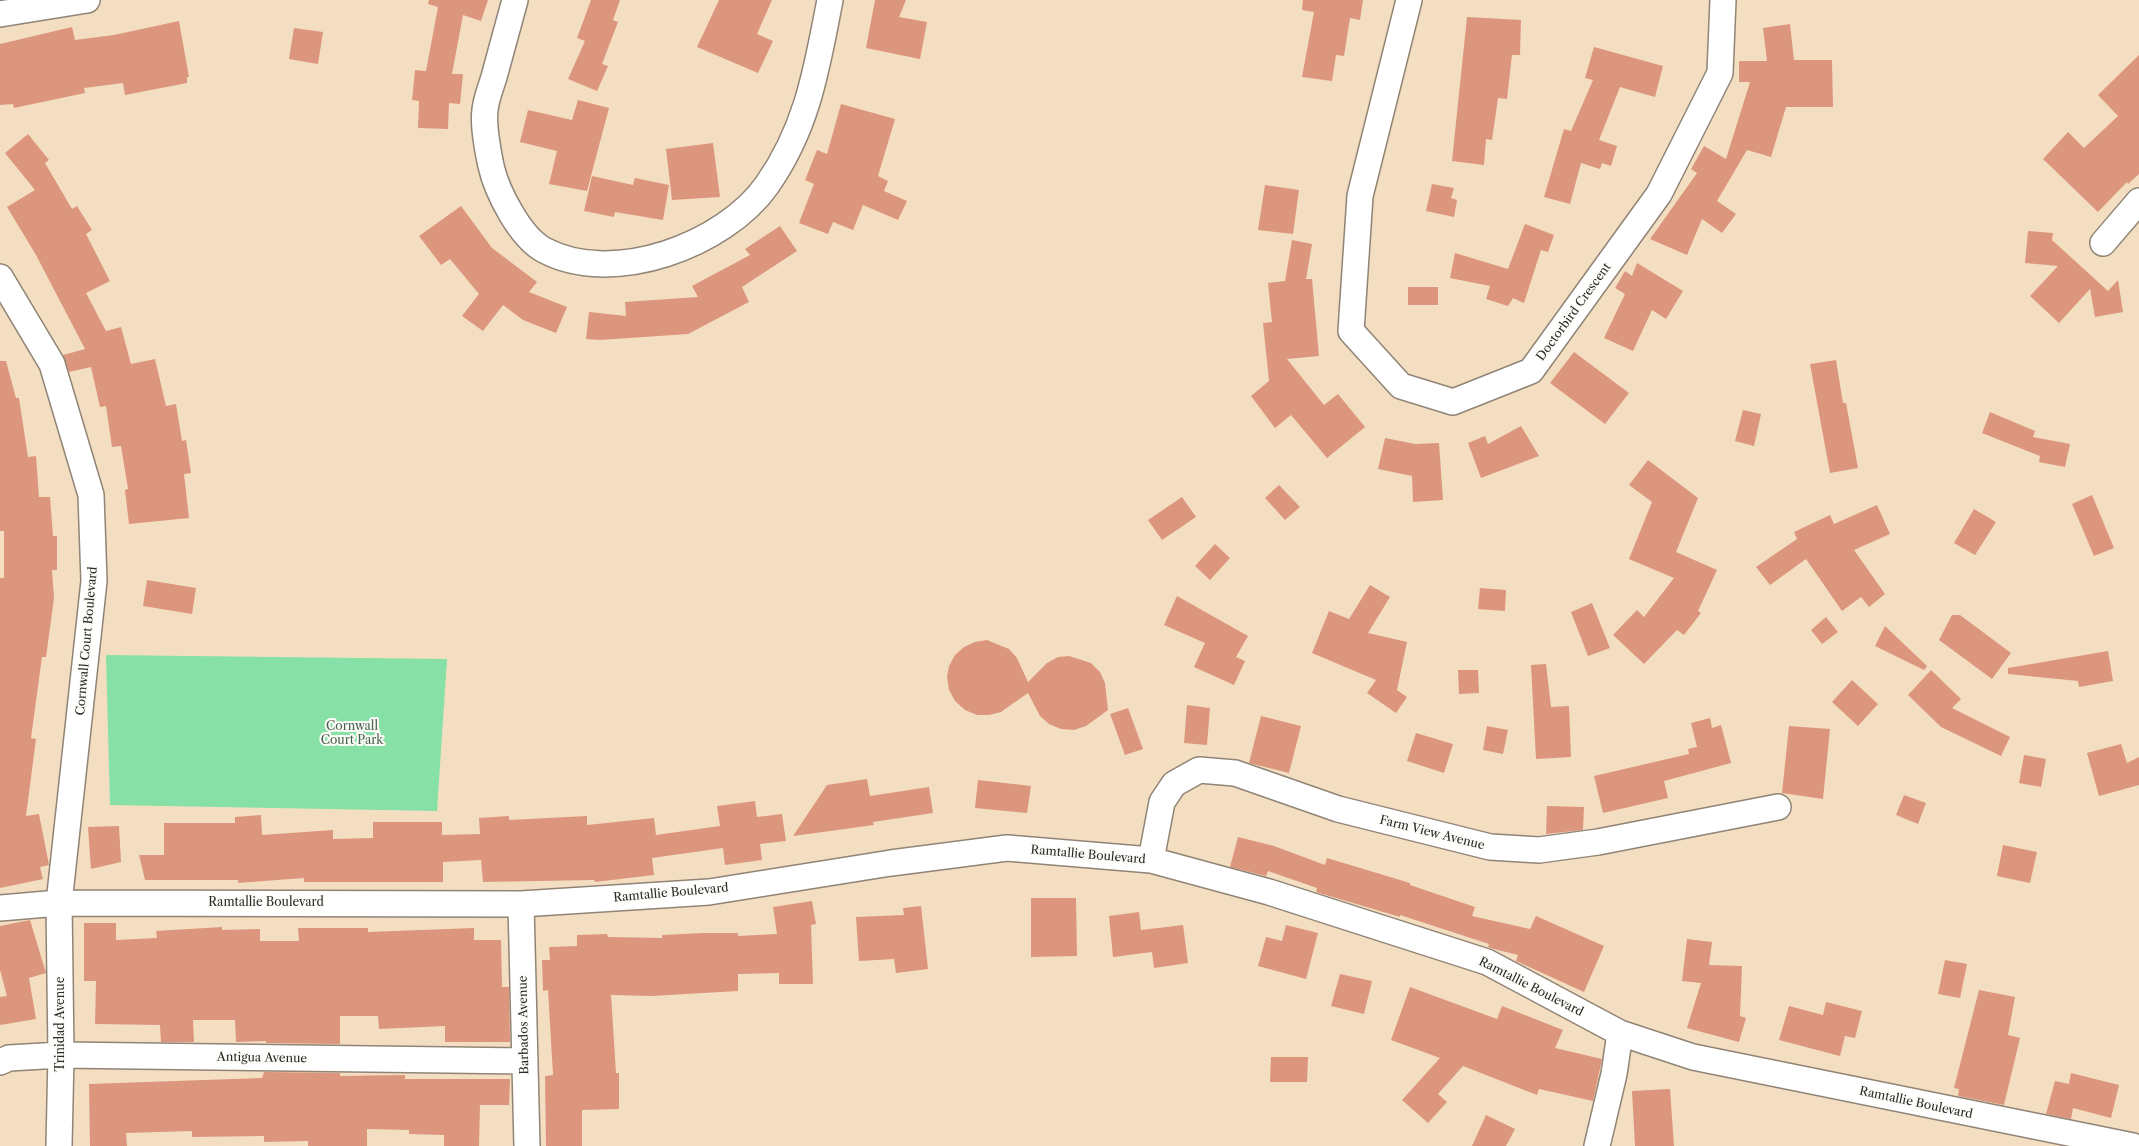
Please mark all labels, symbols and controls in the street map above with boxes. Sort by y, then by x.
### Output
street label: Doctorbird Crescent [1534,260,1614,364]
street label: Cornwall Court Boulevard [73,566,101,716]
park label: Cornwall Court Park [321,720,383,748]
street label: Farm View Avenue [1378,813,1486,853]
street label: Ramtallie Boulevard [1030,843,1146,867]
street label: Ramtallie Boulevard [613,881,729,905]
street label: Ramtallie Boulevard [208,896,324,910]
street label: Ramtallie Boulevard [1476,954,1586,1020]
street label: Barbados Avenue [516,975,532,1075]
street label: Trinidad Avenue [54,977,68,1071]
street label: Antigua Avenue [217,1050,307,1066]
street label: Ramtallie Boulevard [1858,1084,1974,1122]

